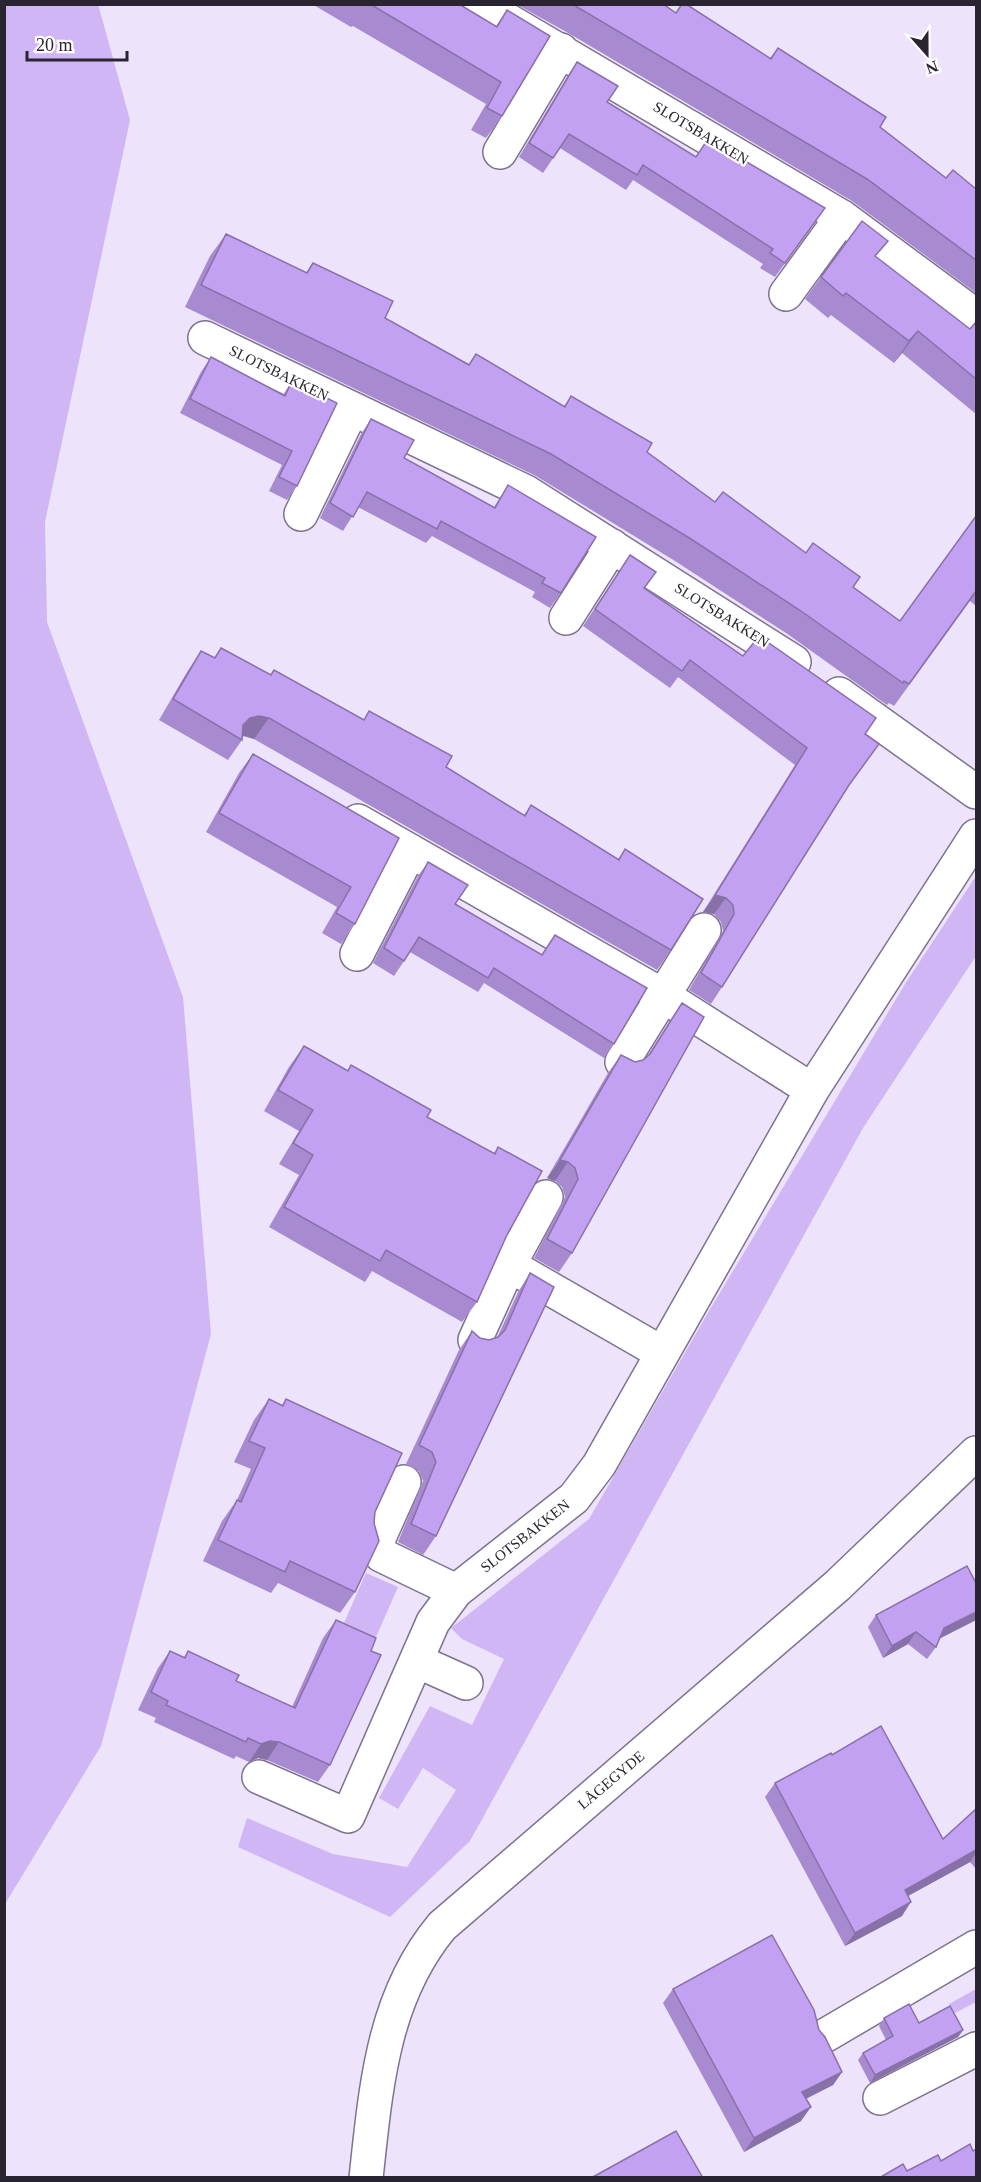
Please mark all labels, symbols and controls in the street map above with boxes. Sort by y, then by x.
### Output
scale bar [27,24,128,62]
north arrow [897,24,957,84]
text: 20 m [36,35,73,55]
text: N [923,58,941,78]
street label: SLOTSBAKKEN [650,98,752,168]
street label: SLOTSBAKKEN [227,342,331,404]
street label: SLOTSBAKKEN [672,580,772,651]
street label: SLOTSBAKKEN [477,1496,573,1576]
street label: LÅGEGYDE [575,1748,647,1812]

